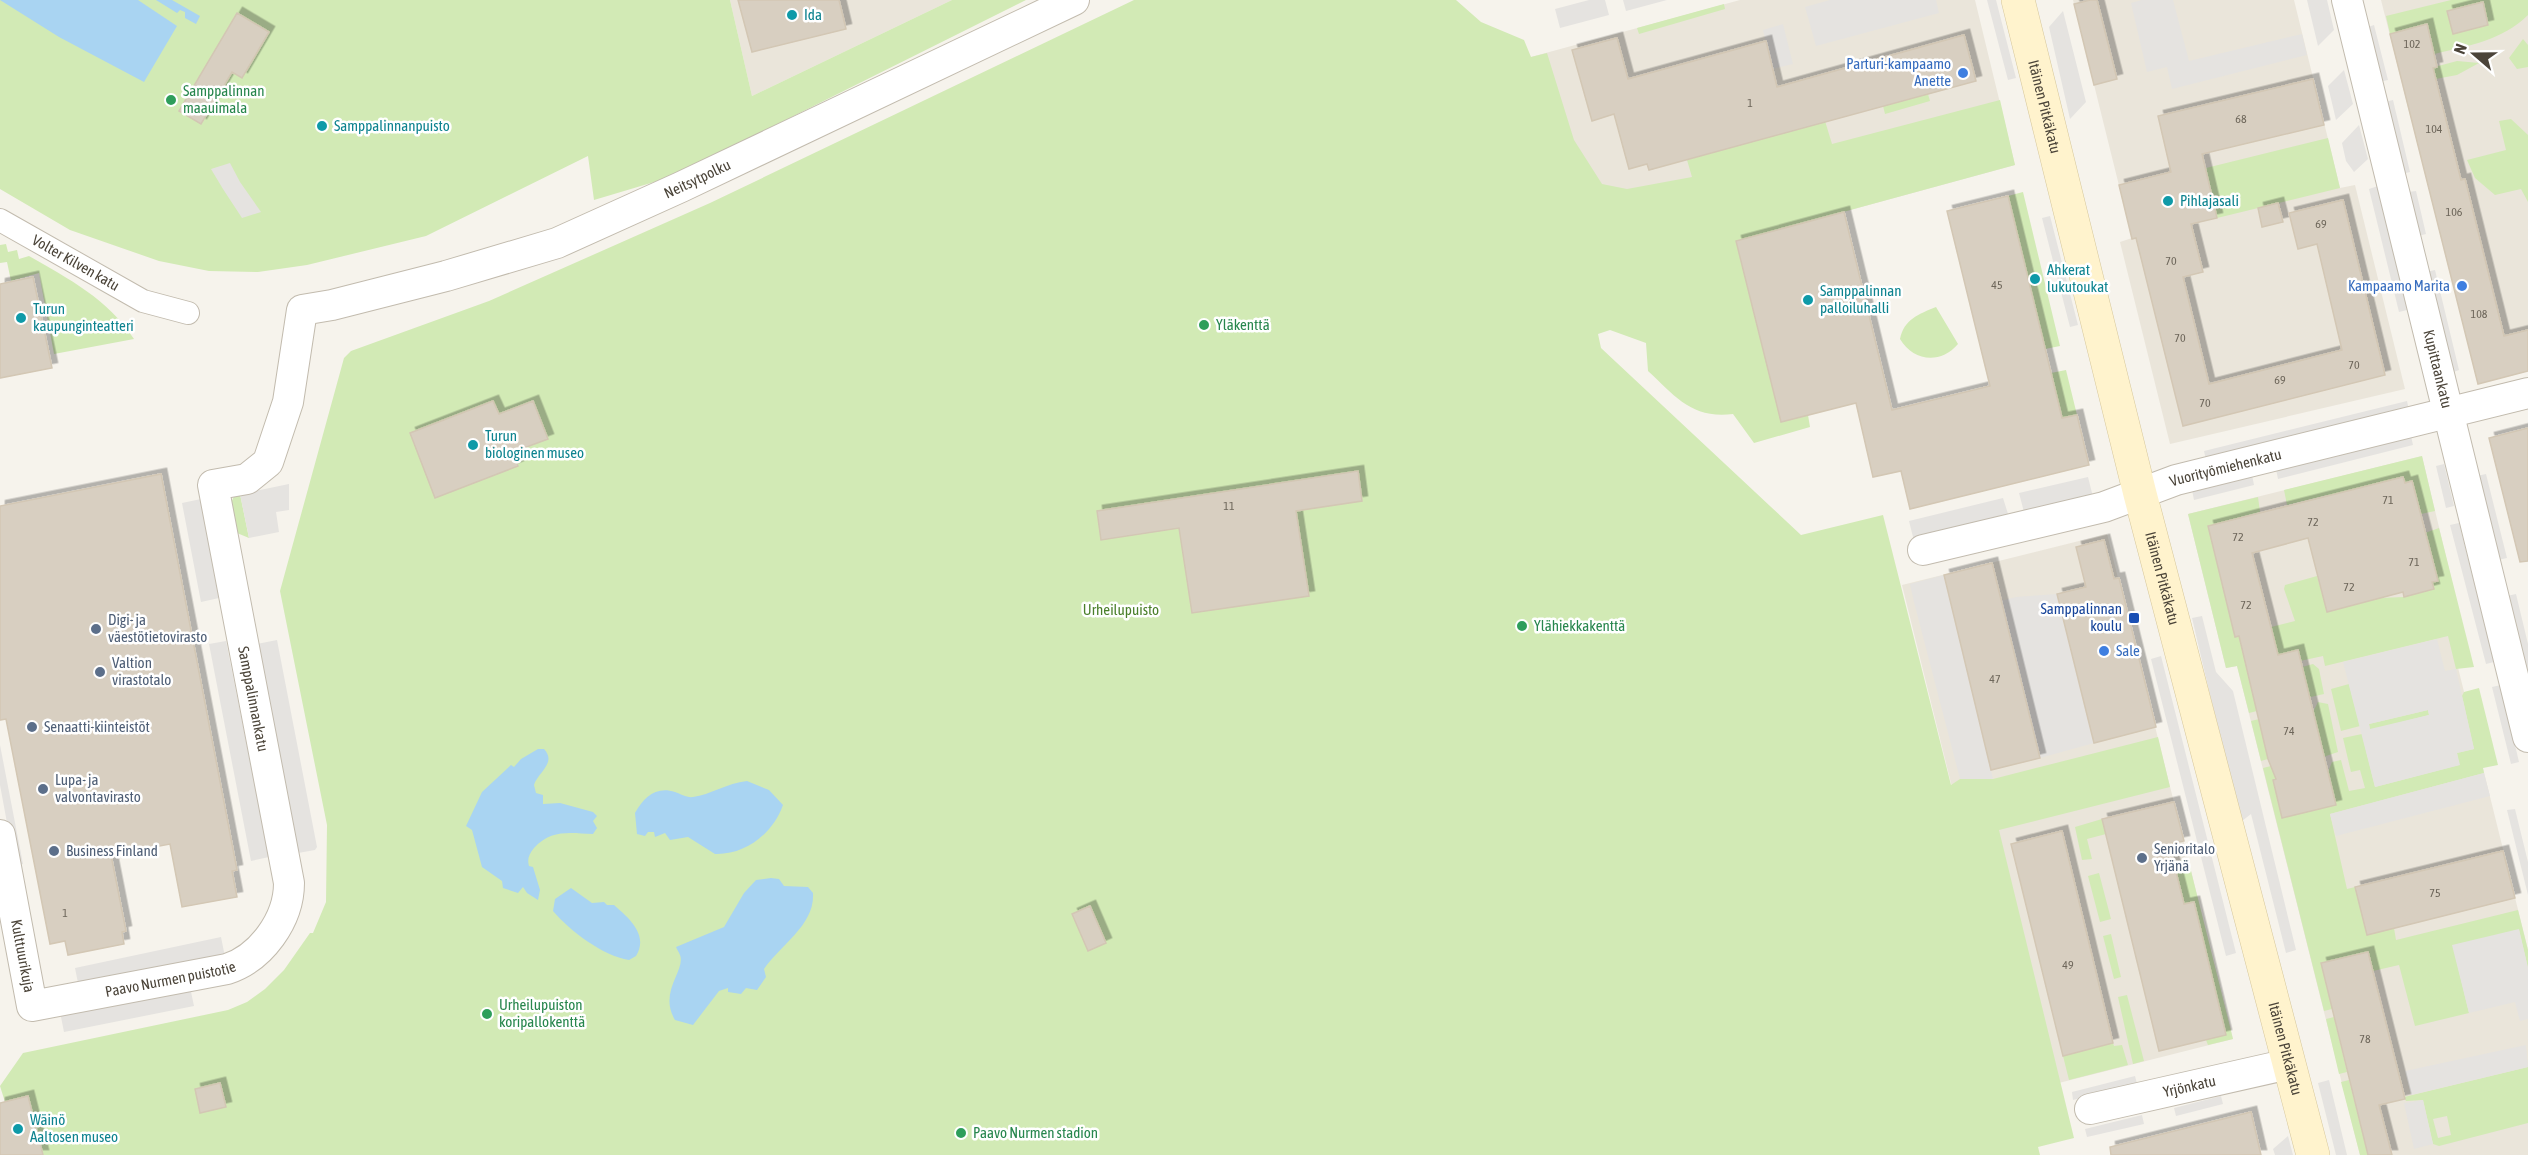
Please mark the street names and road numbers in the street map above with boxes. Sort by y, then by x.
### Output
street label: Itäinen Pitkäkatu [2025,58,2065,155]
street label: Neitsytpolku [661,156,733,201]
street label: Volter Kilven katu [29,231,123,294]
street label: Kupittaankatu [2420,328,2456,410]
street label: Vuorityömiehenkatu [2167,445,2283,490]
street label: Itäinen Pitkäkatu [2142,530,2183,627]
street label: Samppalinnankatu [235,645,272,753]
street label: Kulttuurikuja [8,918,38,994]
street label: Paavo Nurmen puistotie [104,957,238,1000]
street label: Itäinen Pitkäkatu [2265,1000,2306,1097]
street label: Yrjönkatu [2161,1072,2217,1100]

